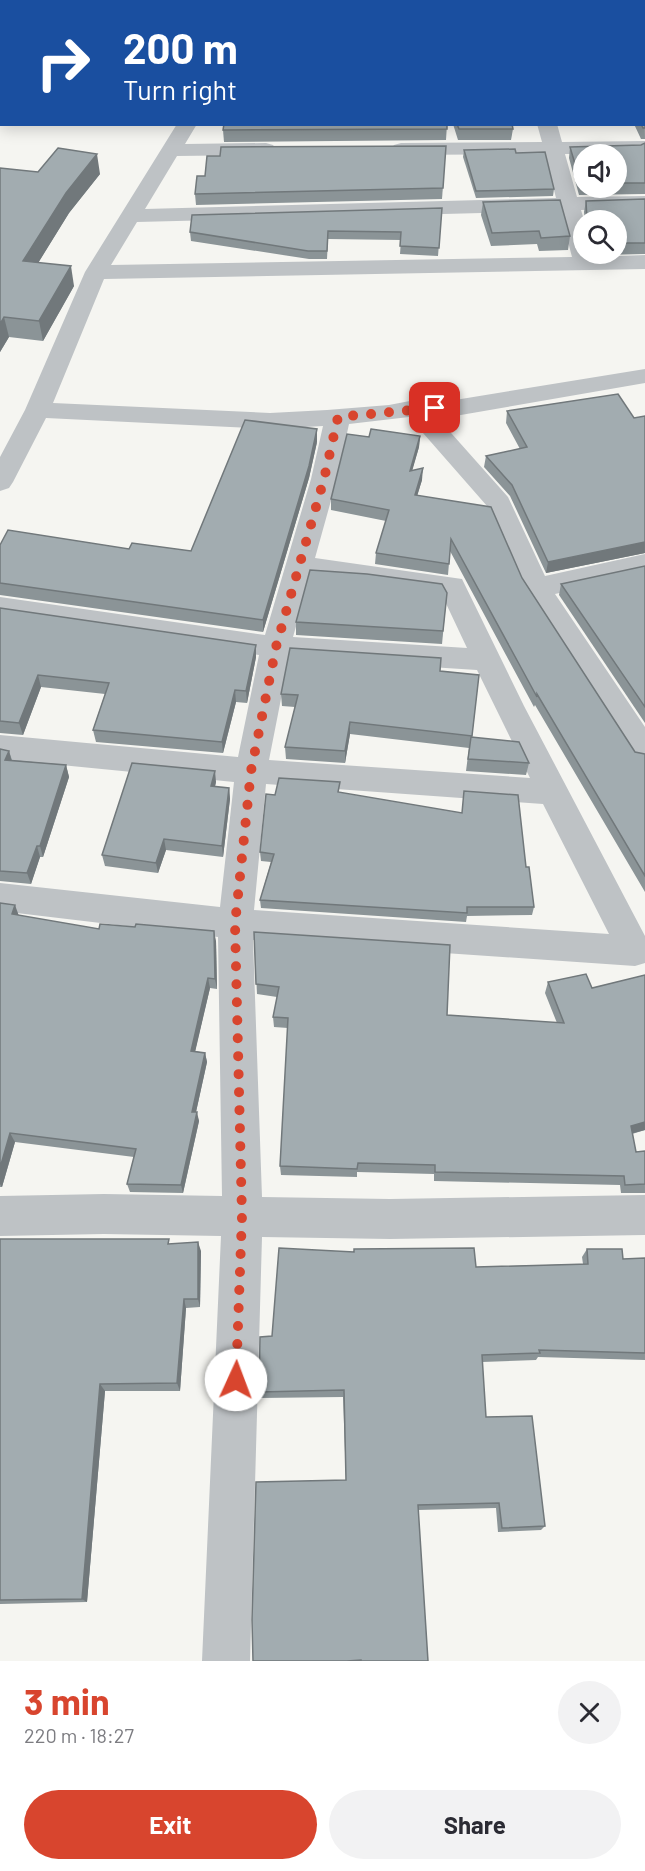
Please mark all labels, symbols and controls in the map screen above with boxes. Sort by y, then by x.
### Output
text: 200 m [123,22,238,72]
icon: right [24,24,102,102]
text: Turn right [123,73,237,105]
map controls [573,144,627,264]
button: sound [573,144,627,198]
button: search [573,210,627,264]
pin [409,382,460,433]
icon: arrive [418,391,451,424]
position arrow [204,1348,268,1412]
text: 3 min [24,1679,110,1722]
button: close [558,1681,621,1744]
text: 220 m · 18:27 [24,1723,134,1747]
button: Exit [24,1790,317,1859]
button: Share [329,1790,621,1859]

